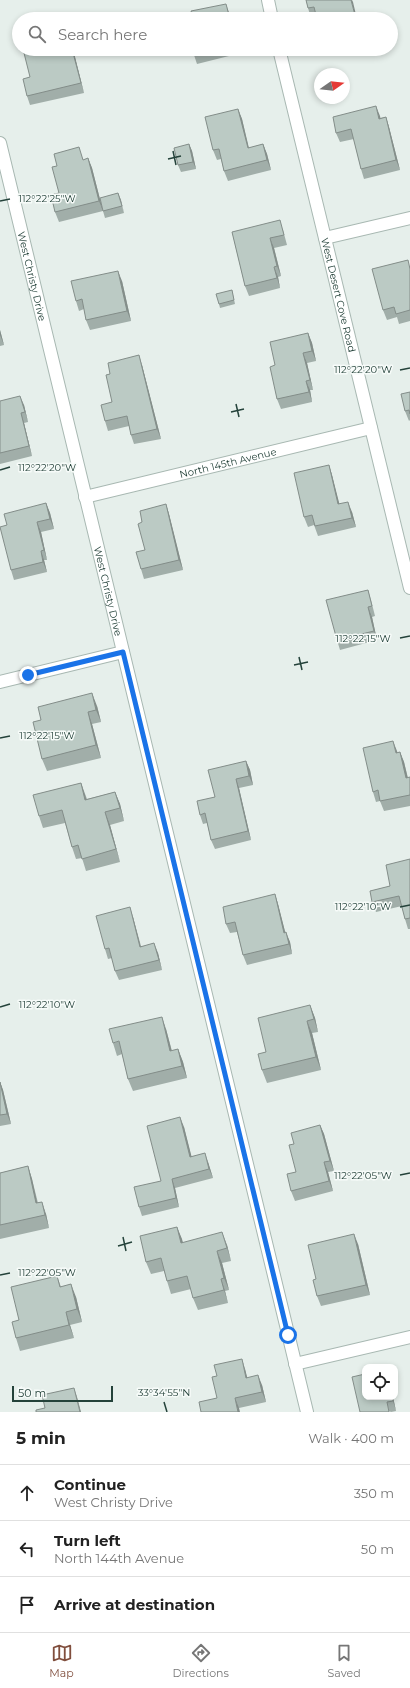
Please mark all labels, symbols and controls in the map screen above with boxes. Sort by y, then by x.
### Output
search box [12,12,398,56]
icon: search [26,23,48,45]
text: Search here [58,25,147,44]
north arrow [314,68,350,104]
text: 112°22'25"W [18,192,76,205]
street label: West Christy Drive [15,230,49,322]
street label: West Desert Cove Road [319,236,359,353]
text: 112°22'20"W [334,363,392,376]
street label: North 145th Avenue [178,445,278,480]
text: 112°22'20"W [18,461,76,474]
street label: West Christy Drive [91,545,125,637]
text: 112°22'15"W [335,632,391,645]
route end [19,666,37,684]
text: 112°22'15"W [19,729,75,742]
text: 112°22'10"W [335,900,391,913]
text: 112°22'10"W [19,998,75,1011]
text: 112°22'05"W [334,1169,392,1182]
text: 112°22'05"W [18,1266,76,1279]
route start [279,1326,297,1344]
map controls [362,1364,398,1400]
button: locate [362,1364,398,1400]
scale bar [12,1384,113,1403]
text: 50 m [18,1386,46,1400]
text: 33°34'55"N [138,1386,190,1399]
text: 5 min [16,1428,66,1448]
text: Walk · 400 m [308,1430,394,1446]
text: Continue [54,1475,126,1494]
icon: ahead [16,1482,38,1504]
text: 350 m [354,1485,394,1501]
text: West Christy Drive [54,1494,173,1510]
text: Turn left [54,1531,121,1550]
icon: left [16,1538,38,1560]
text: 50 m [361,1541,394,1557]
text: North 144th Avenue [54,1550,184,1566]
icon: arrive [16,1594,38,1616]
text: Arrive at destination [54,1595,215,1614]
tab: Map [49,1642,74,1680]
tab: Directions [173,1642,229,1680]
tab: Saved [328,1642,361,1680]

